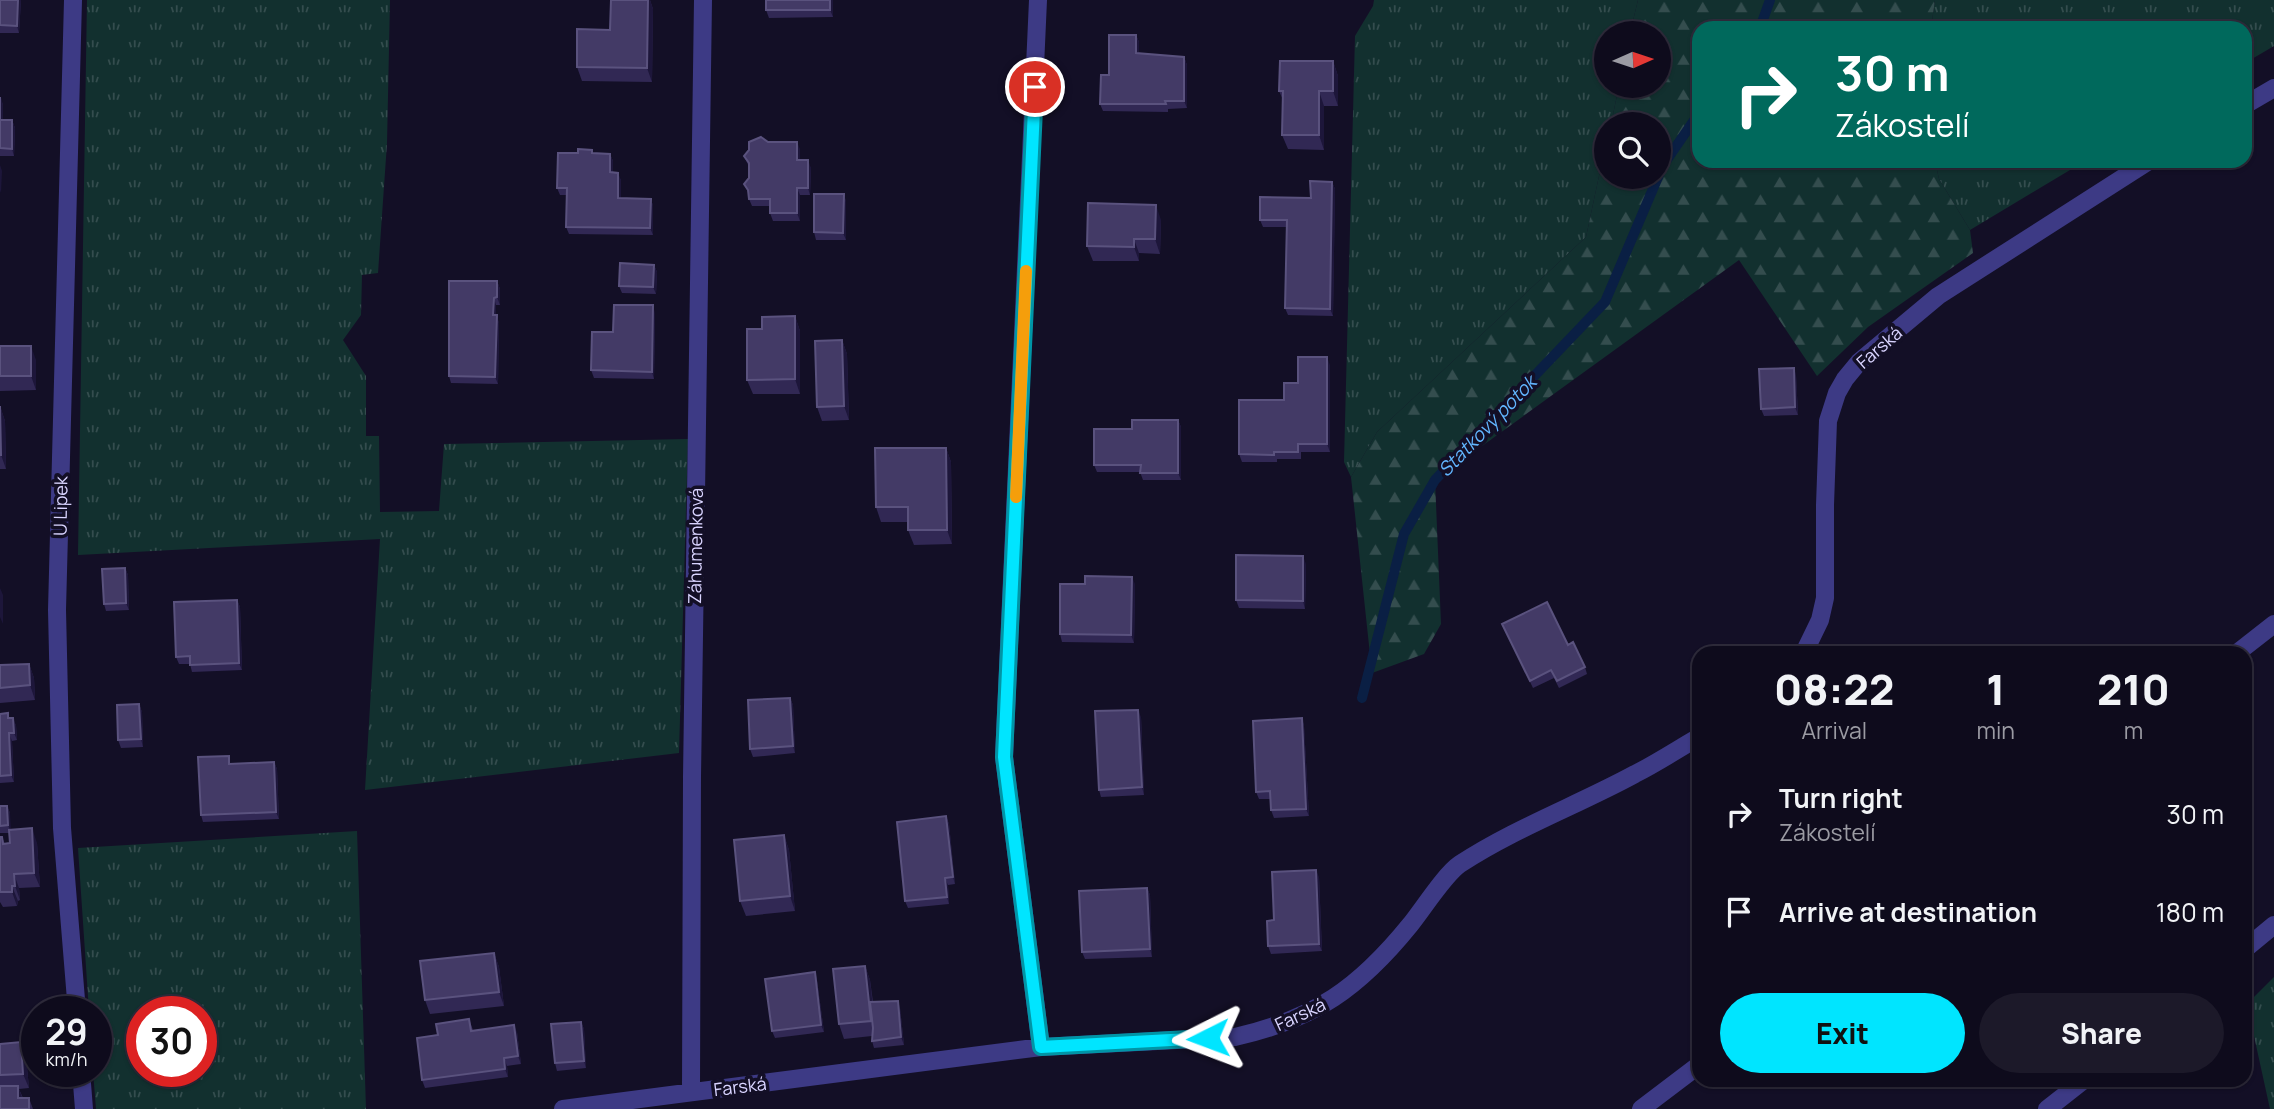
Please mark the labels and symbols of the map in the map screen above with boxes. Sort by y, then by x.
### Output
north arrow [1594,21,1671,98]
pin [1005,57,1065,117]
street label: Farská [1851,320,1907,374]
water label: Statkový potok [1432,368,1544,482]
street label: U Lipek [47,475,73,536]
street label: Záhumenková [682,488,708,604]
street label: Farská [1271,992,1329,1036]
speed limit sign: 30 [126,996,217,1087]
position arrow [1171,1001,1245,1075]
street label: Farská [712,1071,768,1101]

